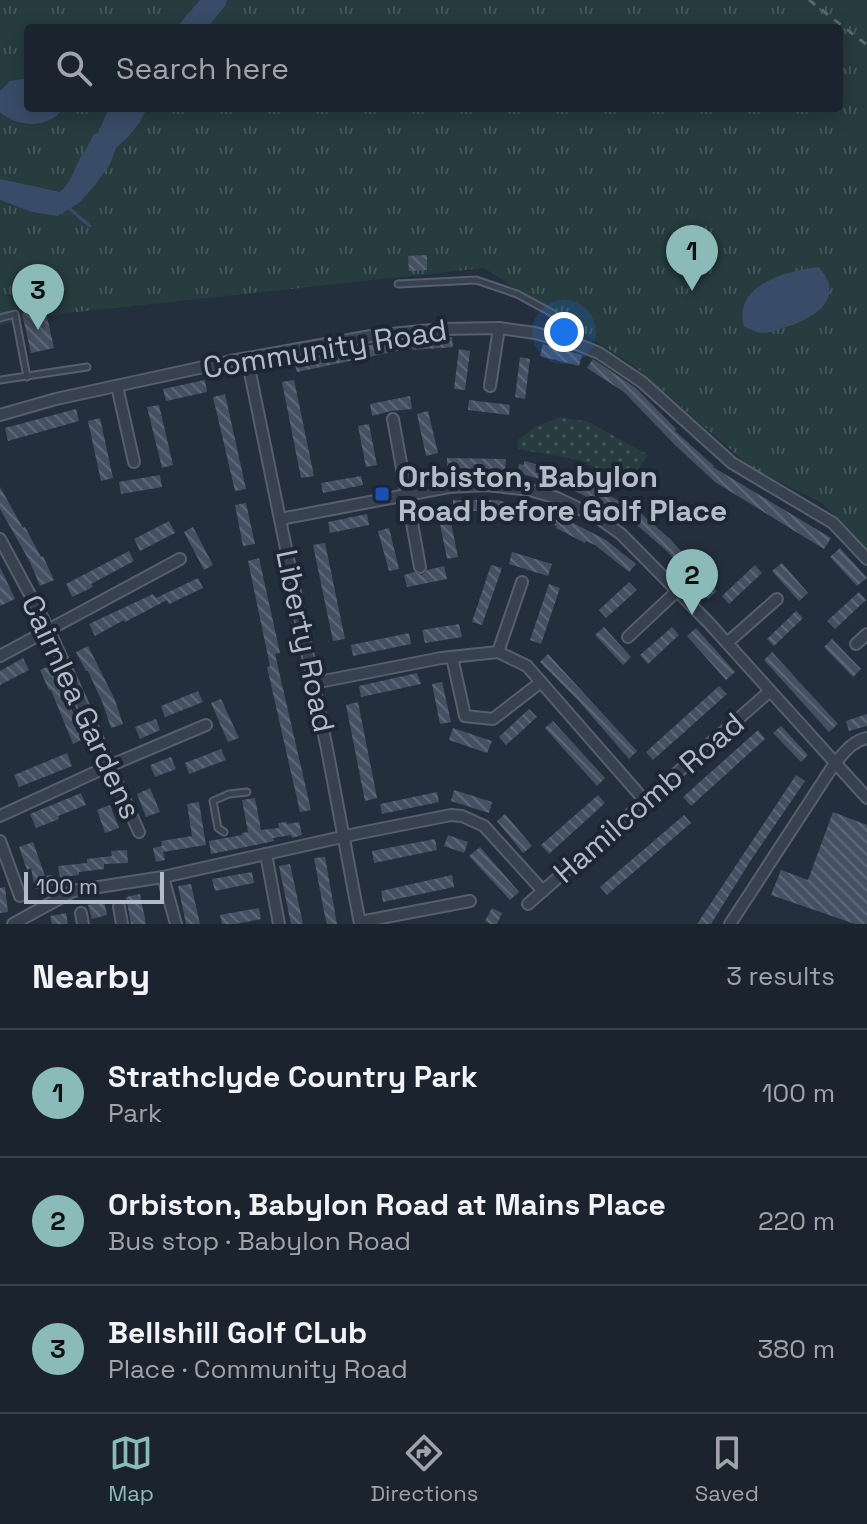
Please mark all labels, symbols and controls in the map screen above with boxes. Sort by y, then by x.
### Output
search box [24,24,843,112]
icon: search [52,46,96,90]
text: Search here [116,49,289,88]
pin: 1 [666,225,718,291]
pin: 3 [12,264,64,330]
street label: Community Road [200,310,450,387]
your location [544,312,584,352]
place label: Orbiston, Babylon Road before Golf Place [398,457,727,530]
marker: Orbiston, Babylon Road before Golf Place [373,485,391,503]
street label: Liberty Road [267,546,344,736]
pin: 2 [666,549,718,615]
street label: Cairnlea Gardens [12,589,150,825]
street label: Hamilcomb Road [545,704,752,891]
scale bar [24,868,164,904]
text: 100 m [36,872,98,900]
text: Nearby [32,955,150,998]
text: 3 results [726,959,835,993]
text: Strathclyde Country Park [108,1057,478,1096]
text: 1 [52,1076,64,1110]
text: 100 m [762,1076,835,1110]
text: Park [108,1096,162,1130]
text: Orbiston, Babylon Road at Mains Place [108,1185,666,1224]
text: 2 [50,1204,66,1238]
text: 220 m [758,1204,835,1238]
text: Bus stop · Babylon Road [108,1224,411,1258]
text: Bellshill Golf CLub [108,1313,367,1352]
text: 3 [50,1332,66,1366]
text: 380 m [757,1332,835,1366]
text: Place · Community Road [108,1352,408,1386]
tab: Map [108,1431,154,1507]
tab: Directions [370,1431,478,1507]
tab: Saved [695,1431,759,1507]

